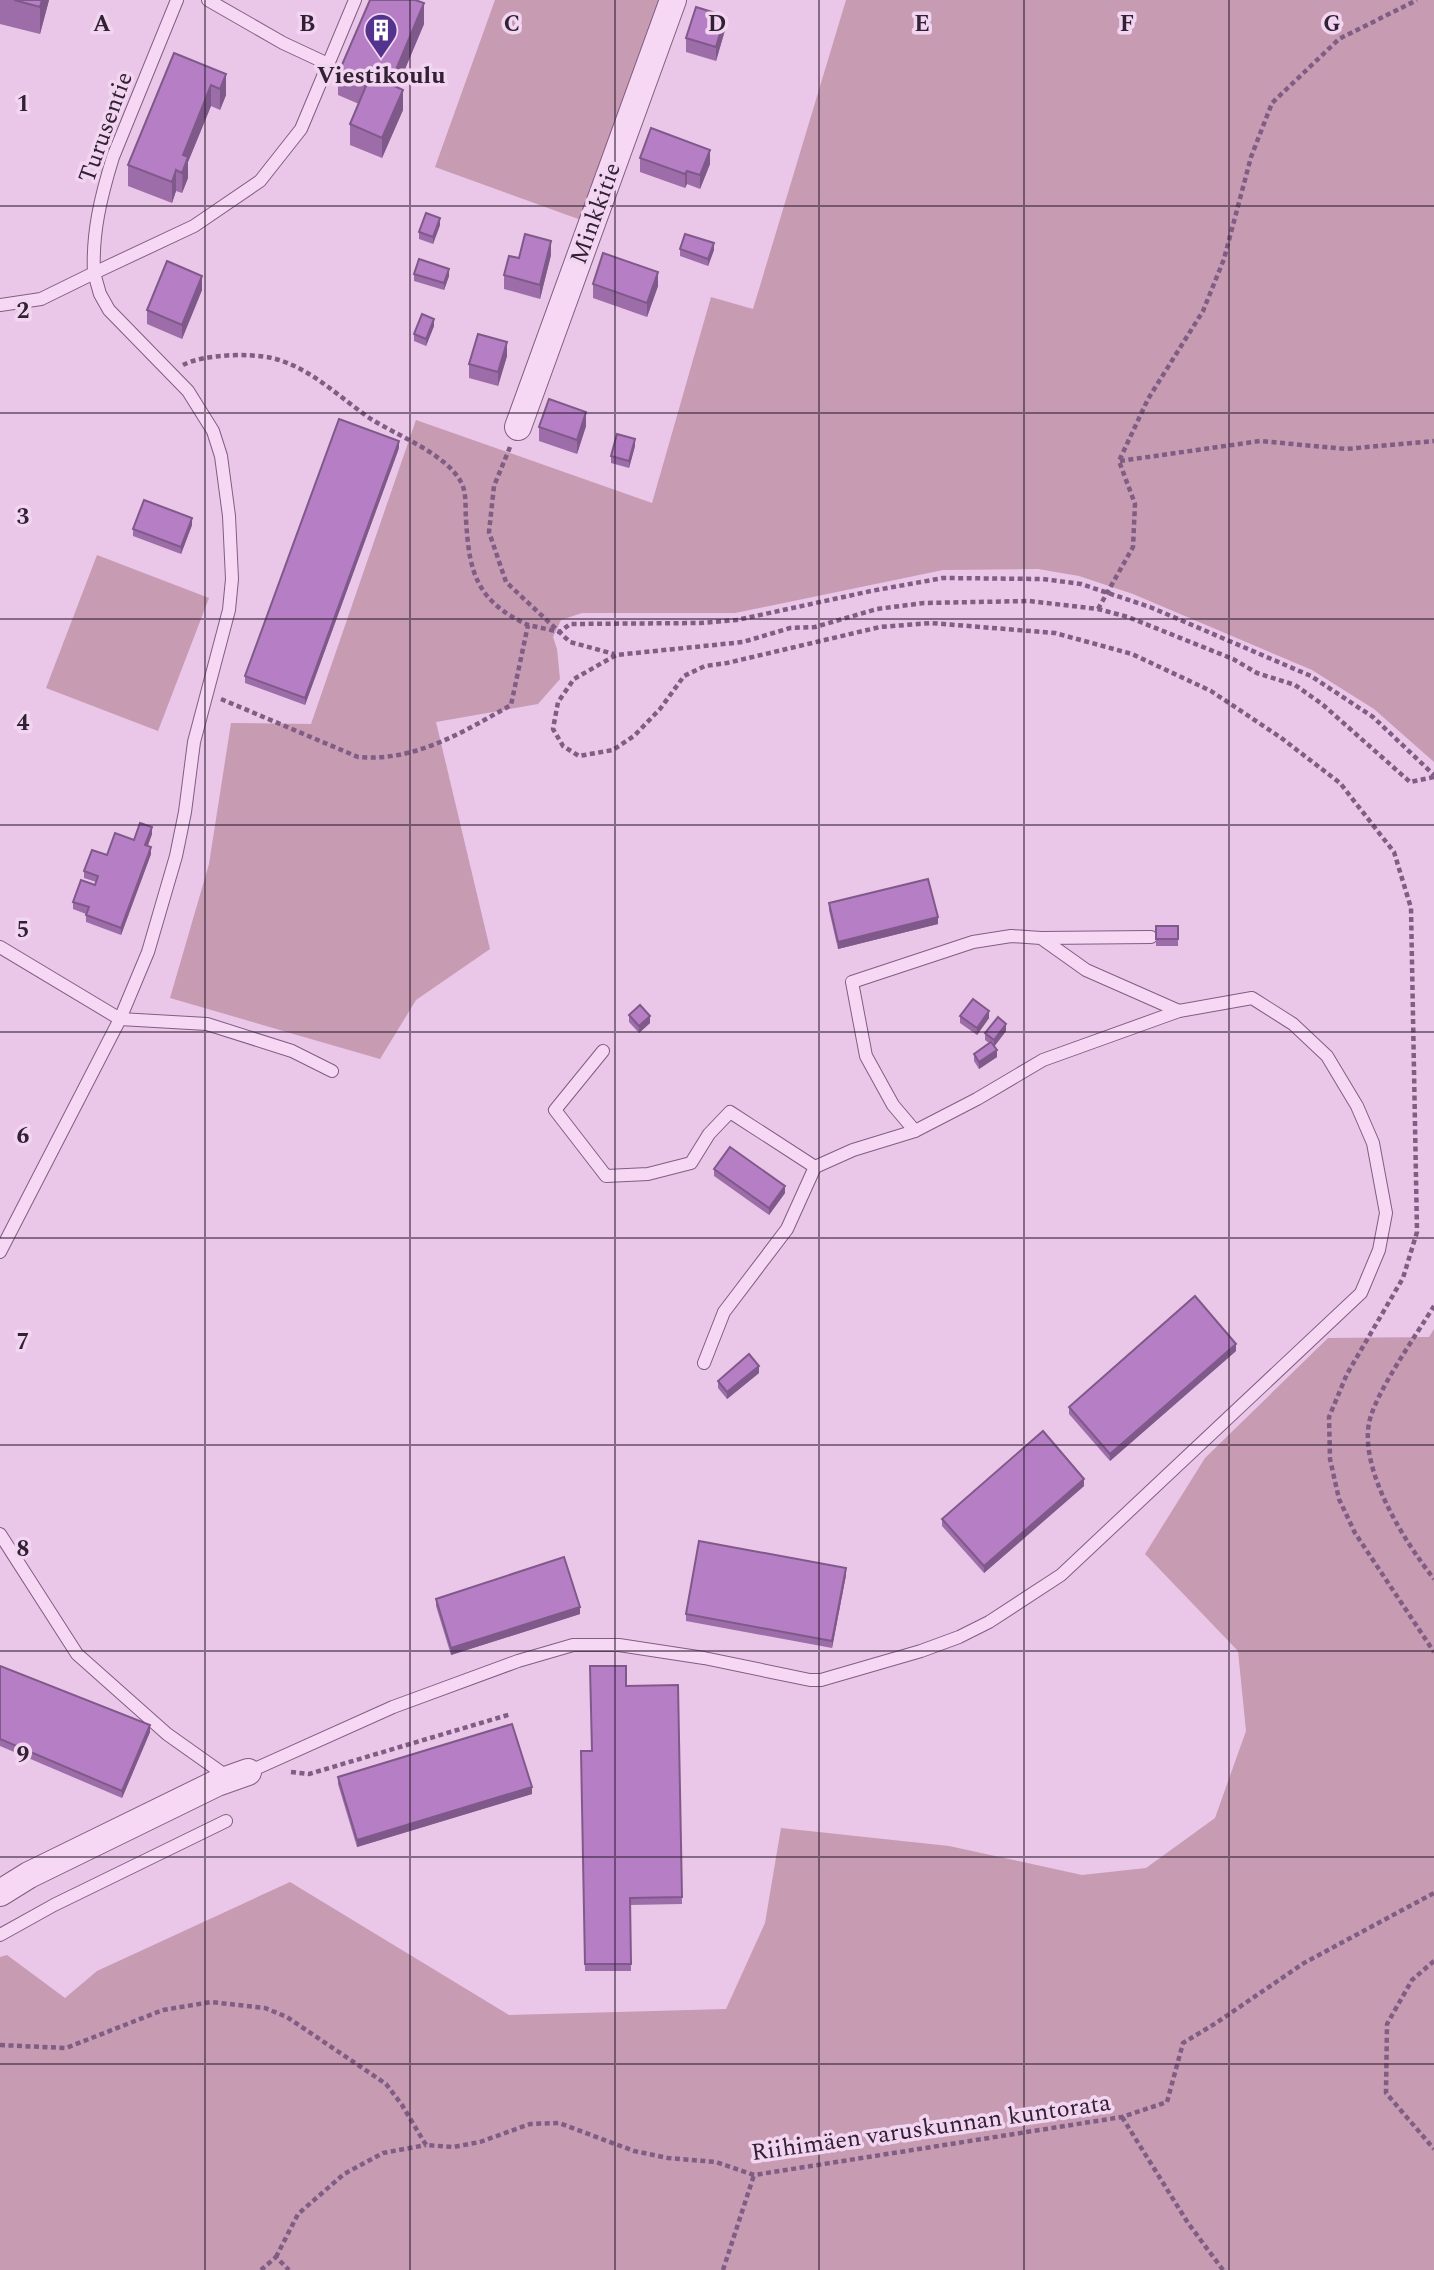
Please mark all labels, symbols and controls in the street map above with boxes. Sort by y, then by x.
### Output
text: A [93,7,111,42]
text: B [299,7,315,42]
text: C [504,7,520,42]
text: D [708,7,726,42]
text: E [914,7,930,42]
text: F [1120,7,1134,42]
text: G [1323,7,1341,42]
building icon: Viestikoulu [362,11,400,60]
place label: Viestikoulu [317,58,445,94]
street label: Turusentie [69,67,143,188]
text: 1 [17,87,29,122]
street label: Minkkitie [561,158,631,269]
text: 2 [17,294,30,329]
text: 3 [17,500,30,535]
text: 4 [17,706,30,741]
text: 5 [17,913,29,948]
text: 6 [17,1119,30,1154]
text: 7 [17,1325,29,1360]
text: 8 [17,1532,29,1567]
text: 9 [17,1738,30,1773]
street label: Riihimäen varuskunnan kuntorata [749,2085,1113,2171]

